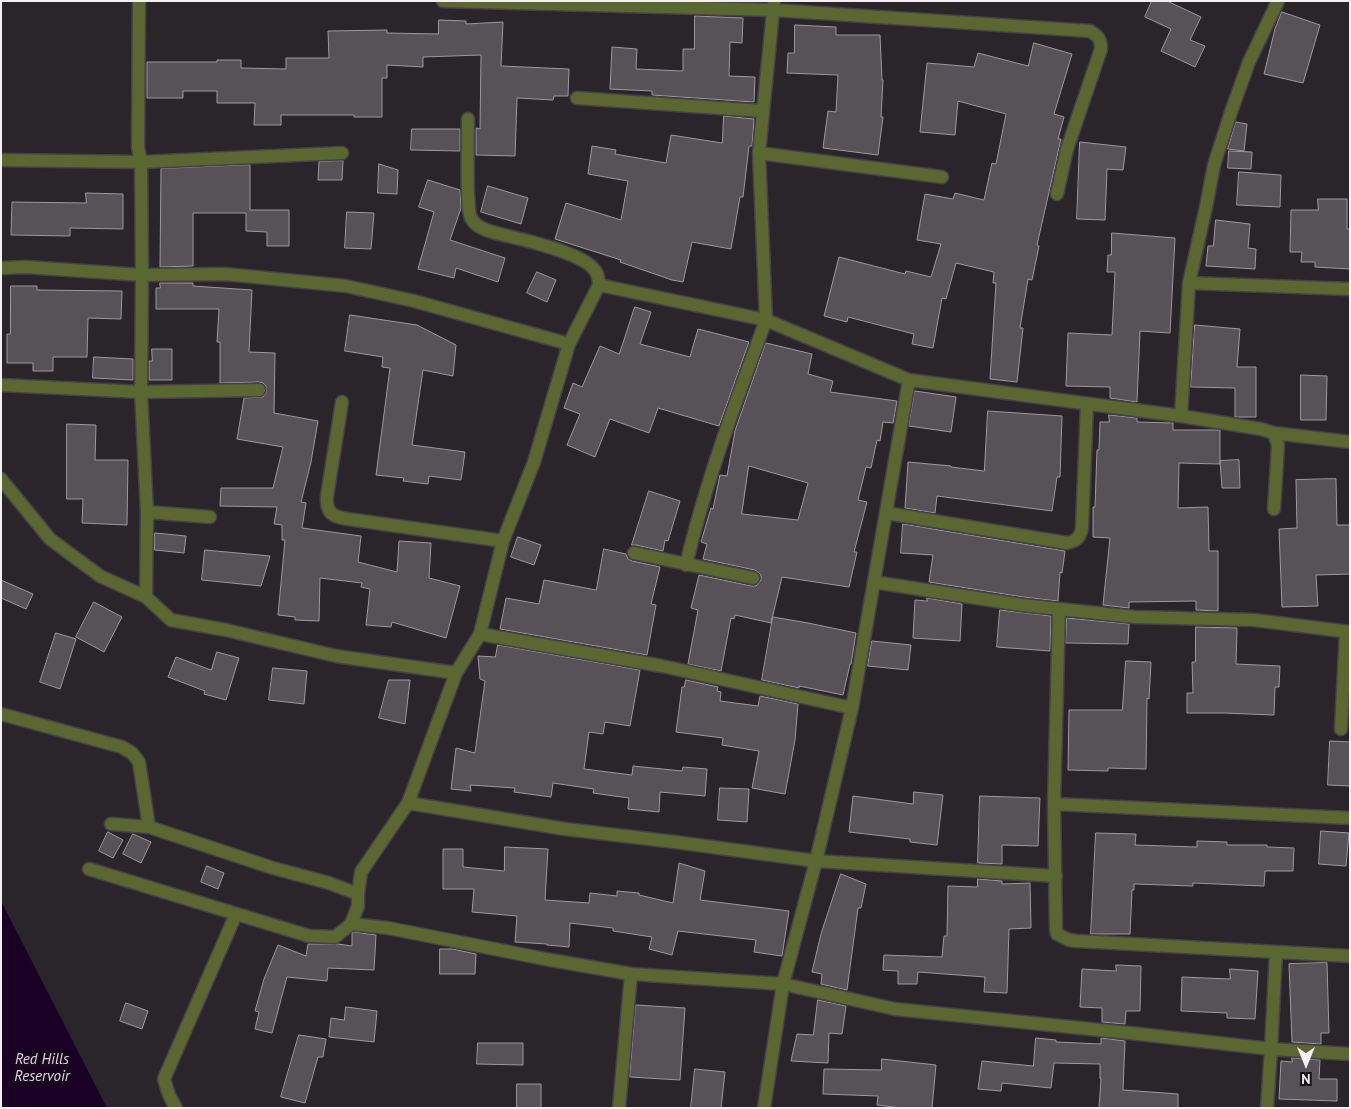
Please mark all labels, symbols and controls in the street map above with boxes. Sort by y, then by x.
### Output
north arrow [1281,1039,1331,1089]
water label: Red Hills Reservoir [14,1051,70,1086]
text: N [1301,1070,1311,1088]

